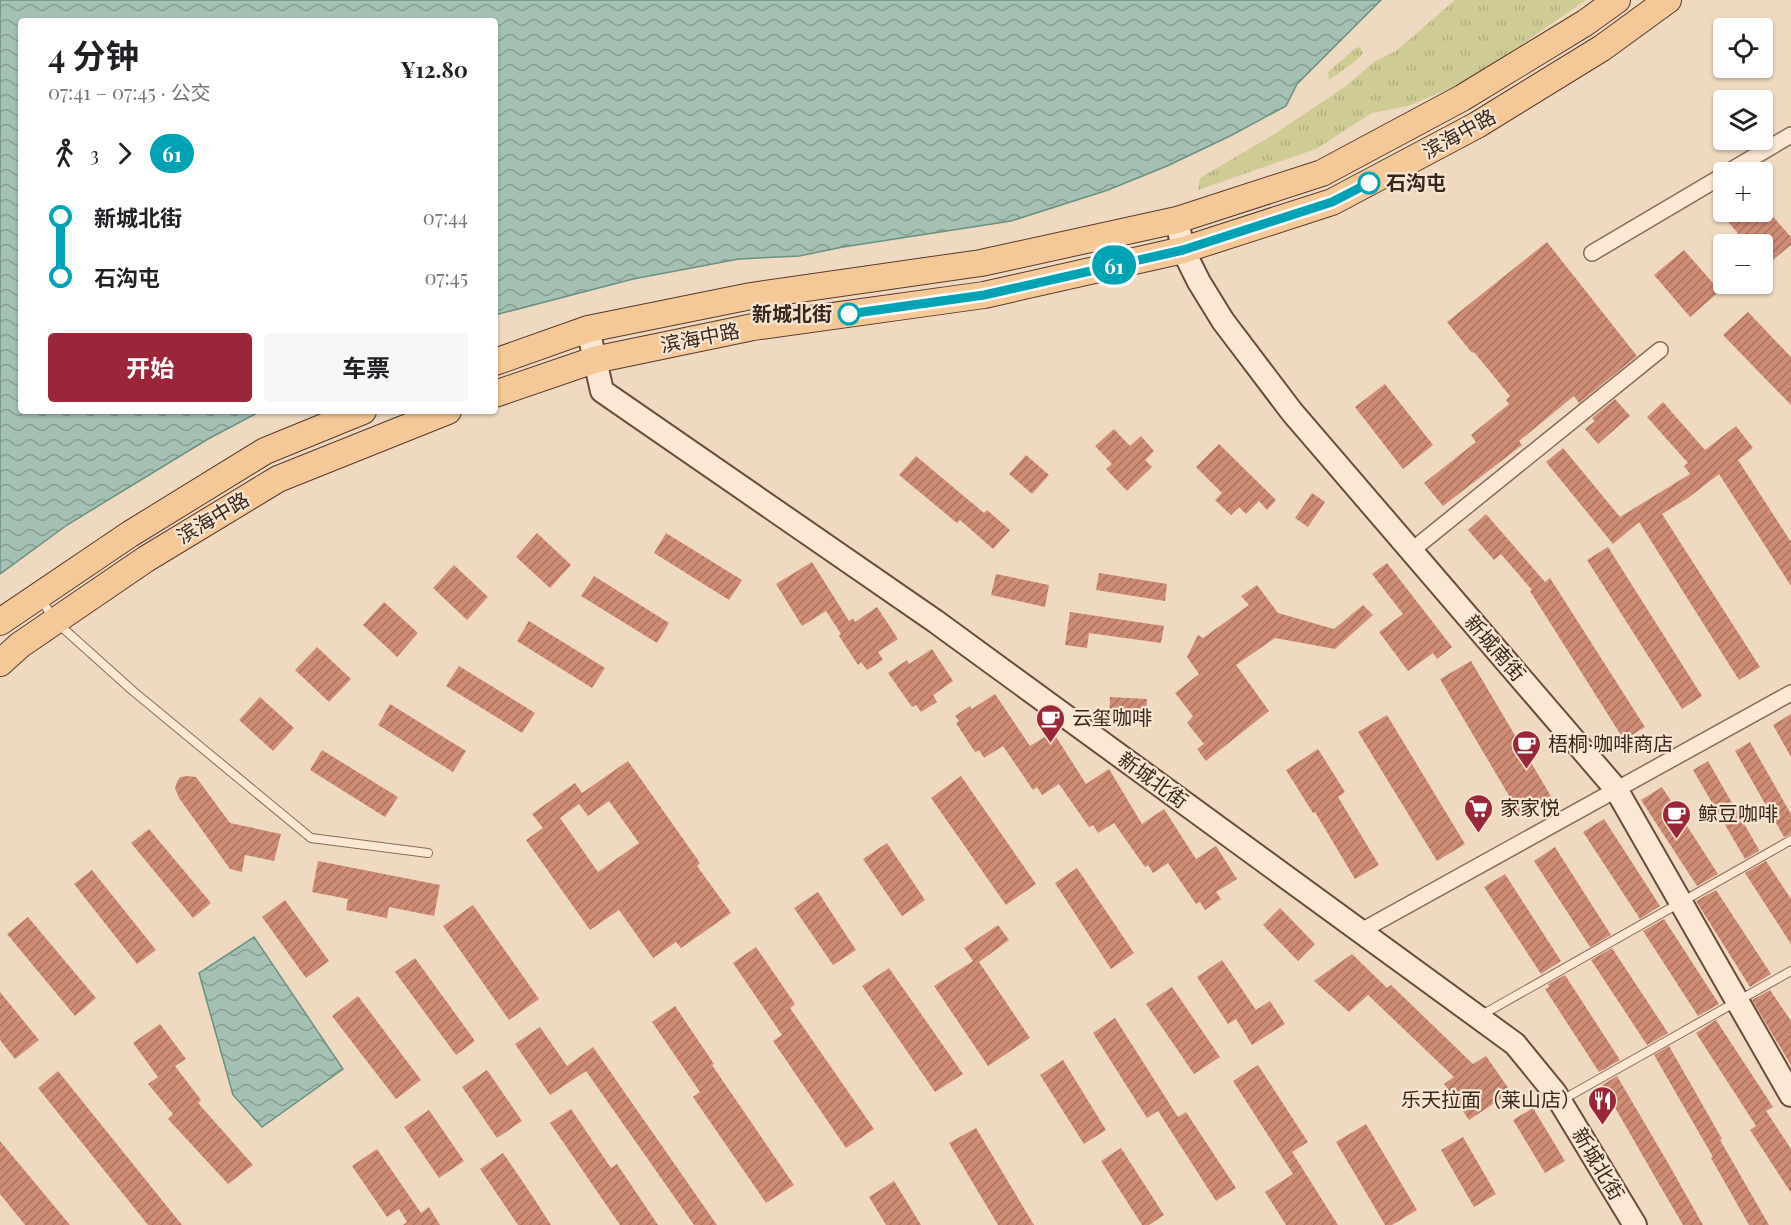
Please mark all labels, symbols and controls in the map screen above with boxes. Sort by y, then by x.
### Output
map controls [1713,18,1773,294]
button: locate [1713,18,1773,78]
text: 4 分钟 [48,32,139,76]
text: ¥12.80 [401,54,468,84]
text: 07:41 – 07:45 · 公交 [48,78,211,105]
button: layers [1713,90,1773,150]
street label: 滨海中路 [1417,101,1500,164]
icon: walk [48,137,81,170]
icon: forward [108,137,141,170]
text: 61 [162,139,182,167]
text: 3 [90,140,99,167]
button: + [1713,162,1773,222]
place label: 石沟屯 [1386,168,1446,195]
marker: 石沟屯 [1358,172,1380,194]
text: 新城北街 [94,202,182,232]
text: 07:44 [423,203,468,230]
button: − [1713,234,1773,294]
line badge: 61 [1087,246,1141,284]
text: 61 [1104,251,1124,279]
text: 石沟屯 [94,262,160,292]
text: 07:45 [424,263,468,290]
place label: 新城北街 [752,299,832,326]
marker: 新城北街 [838,303,860,325]
street label: 滨海中路 [658,316,742,357]
button: 开始 [48,333,252,402]
button: 车票 [264,333,468,402]
street label: 滨海中路 [171,485,253,549]
street label: 新城南街 [1460,608,1533,686]
cafe icon: 云玺咖啡 [1035,702,1067,744]
place label: 云玺咖啡 [1072,703,1152,730]
cafe icon: 梧桐·咖啡商店 [1511,728,1543,770]
place label: 梧桐·咖啡商店 [1548,729,1673,756]
street label: 新城北街 [1114,744,1194,813]
supermarket icon: 家家悦 [1463,792,1495,834]
place label: 家家悦 [1500,793,1560,820]
cafe icon: 鲸豆咖啡 [1661,798,1693,840]
place label: 鲸豆咖啡 [1698,799,1778,826]
restaurant icon: 乐天拉面（莱山店） [1586,1084,1618,1126]
place label: 乐天拉面（莱山店） [1401,1085,1581,1112]
street label: 新城北街 [1567,1122,1631,1204]

